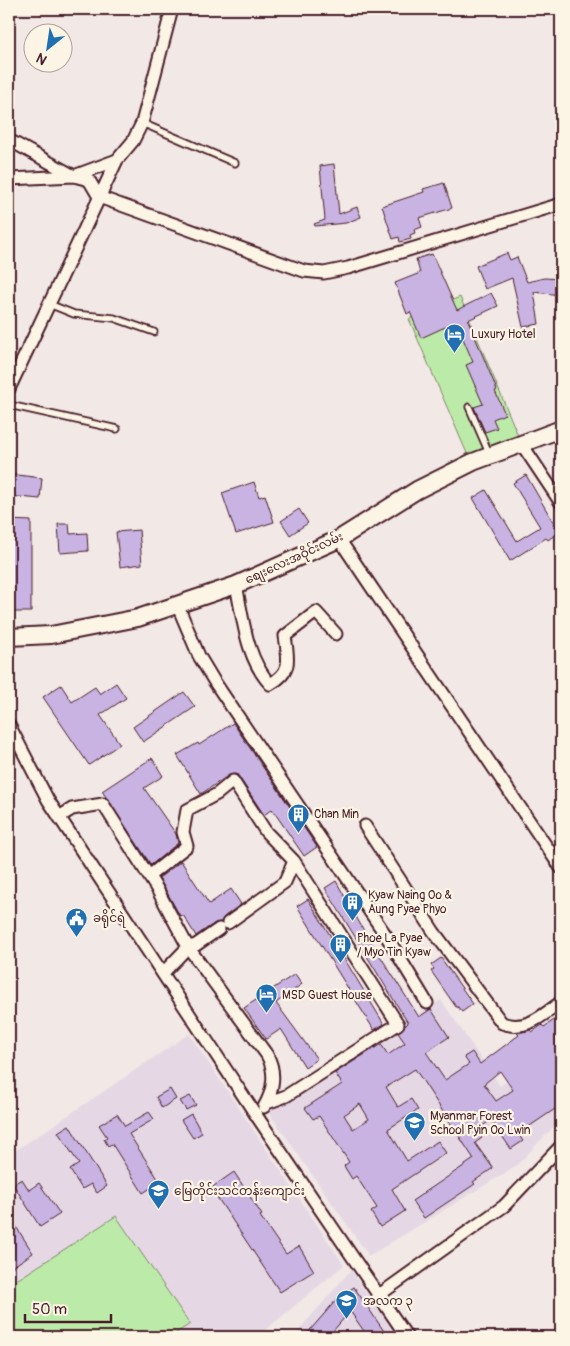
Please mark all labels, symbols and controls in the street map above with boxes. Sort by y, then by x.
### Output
north arrow [22,22,72,72]
text: N [33,49,50,69]
hotel icon: Luxury Hotel [443,322,467,353]
place label: Luxury Hotel [471,327,536,342]
street label: စျေးလေးအဝိုင်းလမ်း [242,527,346,590]
building icon: Chan Min [286,802,310,833]
place label: Chan Min [314,807,359,822]
place label: Kyaw Naing Oo & Aung Pyae Phyo [368,888,452,917]
building icon: Kyaw Naing Oo & Aung Pyae Phyo [340,890,364,921]
public building icon: ခရိုင်ရဲ [65,906,89,937]
place label: ခရိုင်ရဲ [93,909,126,928]
place label: Phoe La Pyae / Myo Tin Kyaw [357,931,431,960]
building icon: Phoe La Pyae / Myo Tin Kyaw [329,933,353,964]
hotel icon: MSD Guest House [254,983,278,1014]
place label: MSD Guest House [282,988,372,1003]
place label: Myanmar Forest School Pyin Oo Lwin [430,1109,531,1138]
school or university icon: Myanmar Forest School Pyin Oo Lwin [402,1111,426,1142]
school or university icon: မြေတိုင်းသင်တန်းကျောင်း [146,1179,170,1210]
place label: မြေတိုင်းသင်တန်းကျောင်း [174,1182,305,1201]
school or university icon: အလက ၃ [335,1289,359,1320]
scale bar [25,1291,111,1323]
place label: အလက ၃ [363,1294,413,1311]
text: 50 m [32,1300,67,1319]

